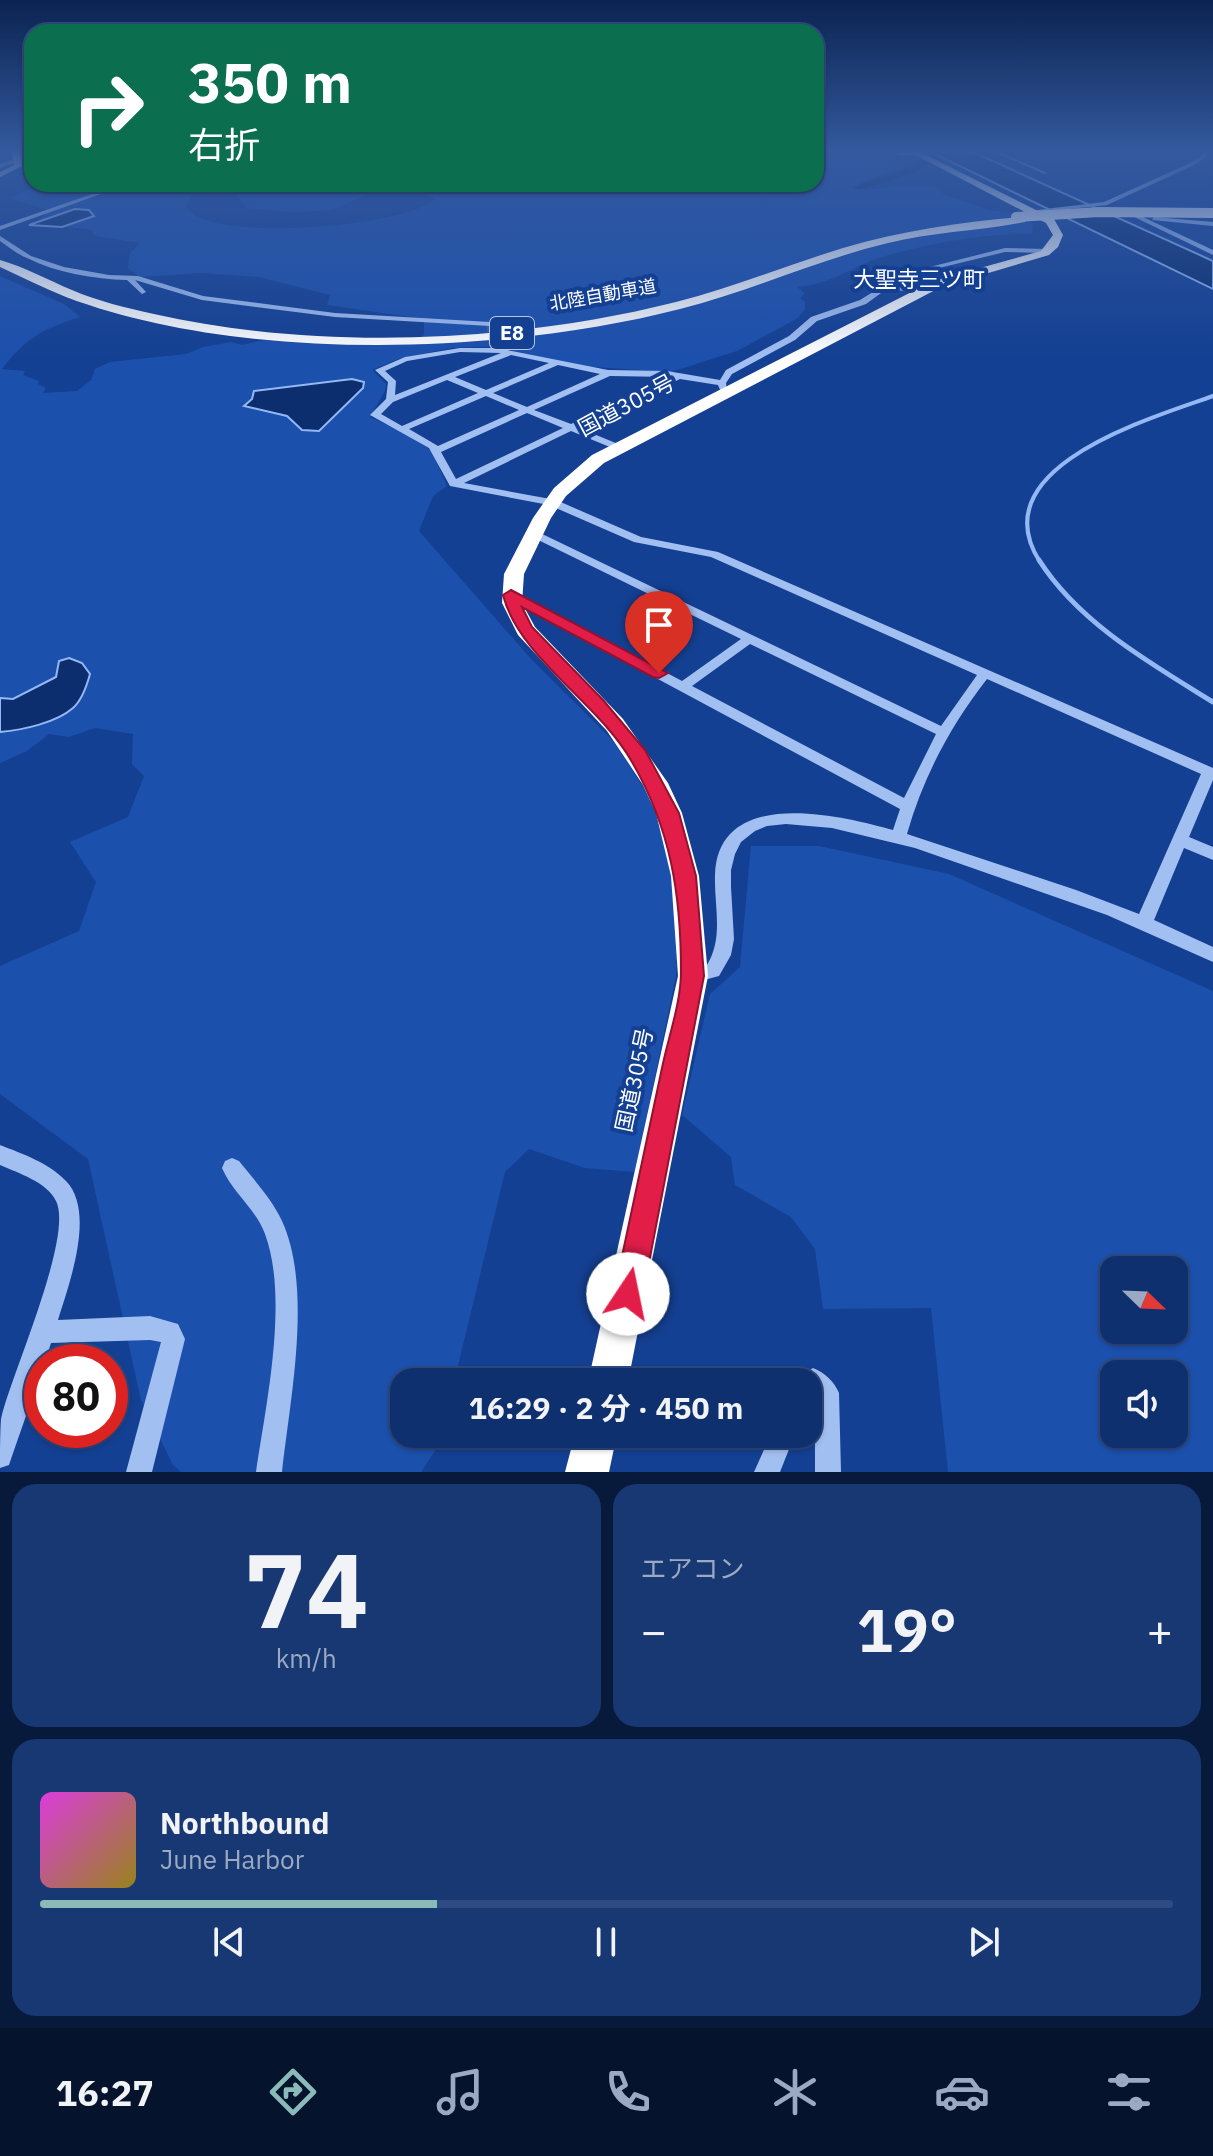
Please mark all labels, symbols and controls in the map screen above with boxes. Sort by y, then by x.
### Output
text: 350 m [188,46,352,118]
icon: right [56,56,160,160]
text: 右折 [188,121,260,168]
district label: 大聖寺三ツ町 [853,264,985,293]
street label: 北陸自動車道 [548,274,658,315]
road number: E8 [490,317,534,349]
street label: 国道305号 [572,367,679,442]
pin [625,591,693,673]
icon: arrive [637,603,681,647]
street label: 国道305号 [608,1025,659,1135]
position arrow [586,1252,670,1336]
north arrow [1100,1256,1188,1344]
map controls [1100,1256,1188,1448]
speed limit sign: 80 [24,1344,128,1448]
button: sound [1100,1360,1188,1448]
text: 16:29 · 2 分 · 450 m [469,1388,743,1427]
text: 74 [244,1521,369,1657]
text: エアコン [641,1551,745,1585]
text: 19° [857,1590,957,1669]
text: − [641,1602,667,1659]
text: + [1147,1602,1173,1659]
text: km/h [276,1641,337,1675]
text: Northbound [160,1803,329,1842]
text: June Harbor [160,1842,304,1876]
icon: previous [207,1920,251,1964]
icon: pause [584,1920,628,1964]
icon: next [962,1920,1006,1964]
icon: directions [265,2064,321,2120]
icon: music [432,2064,488,2120]
icon: phone [600,2064,656,2120]
icon: climate [767,2064,823,2120]
icon: car [934,2064,990,2120]
icon: filters [1101,2064,1157,2120]
text: 16:27 [56,2069,154,2116]

